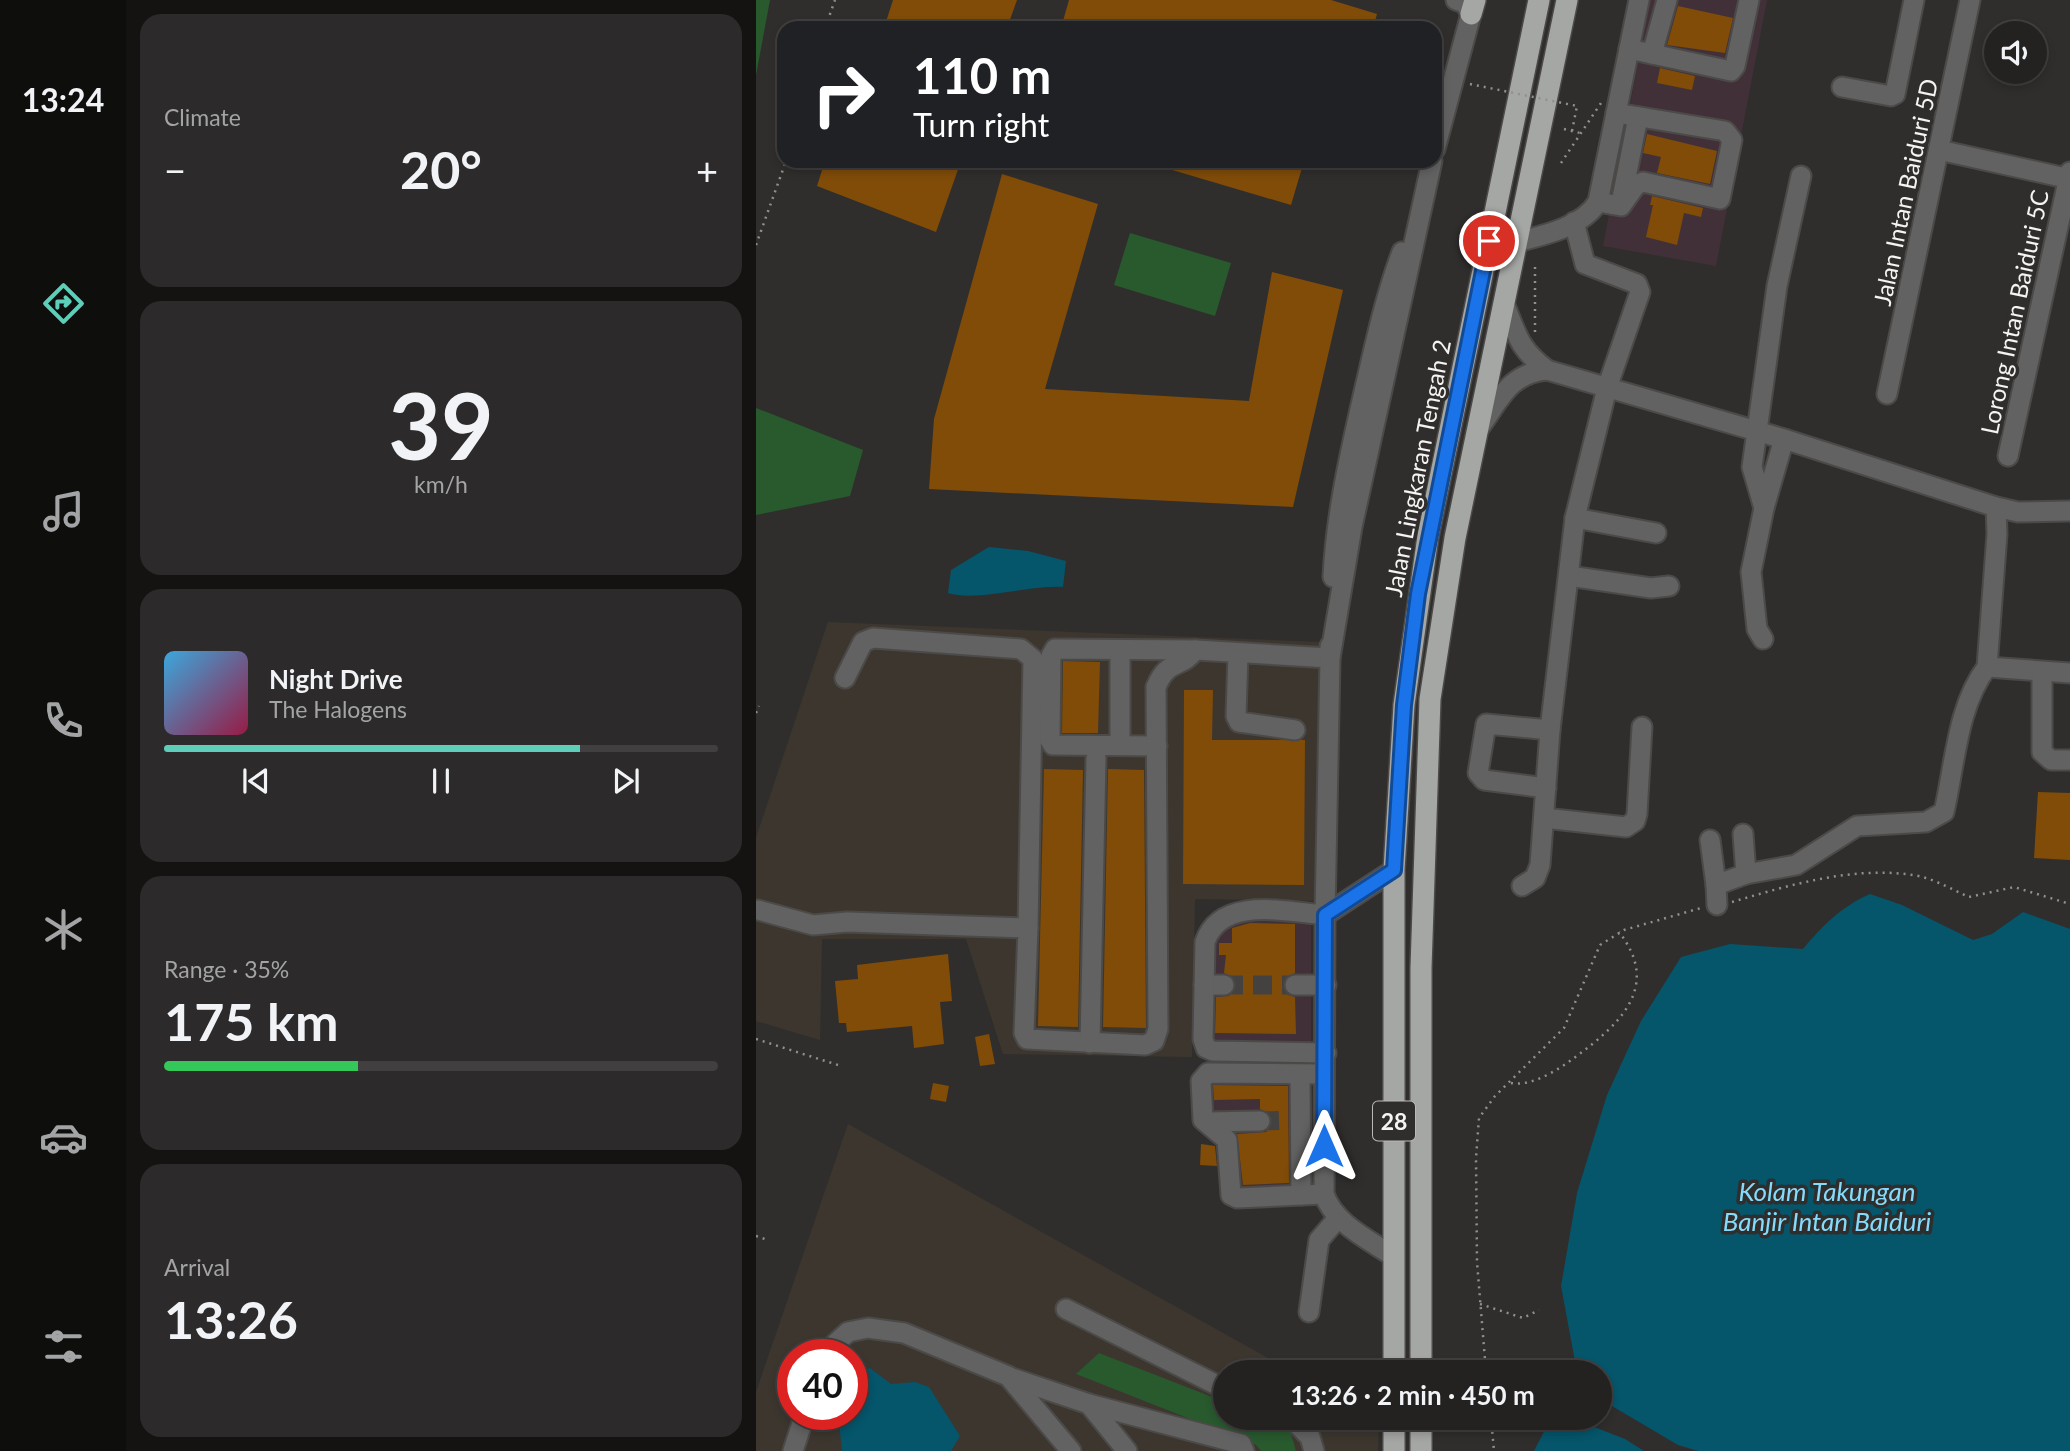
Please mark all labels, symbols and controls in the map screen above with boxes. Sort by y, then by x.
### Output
map controls [1984,21,2047,84]
button: sound [1984,21,2047,84]
text: 110 m [913,46,1051,104]
icon: right [798,49,889,140]
street label: Jalan Intan Baiduri 5D [1867,76,1943,308]
text: 13:24 [22,80,104,119]
text: Climate [164,103,241,131]
text: Turn right [913,105,1049,144]
text: 20° [400,138,482,200]
text: − [164,147,186,193]
text: + [696,147,718,193]
street label: Lorong Intan Baiduri 5C [1974,187,2054,437]
pin [1459,211,1519,271]
icon: arrive [1470,222,1508,260]
icon: directions [39,279,88,328]
street label: Jalan Lingkaran Tengah 2 [1378,337,1456,599]
text: 39 [388,370,494,479]
text: km/h [414,470,468,498]
icon: music [39,487,88,536]
text: Night Drive [269,663,403,695]
text: The Halogens [269,695,407,723]
icon: phone [39,696,88,745]
icon: previous [237,762,275,800]
icon: pause [422,762,460,800]
icon: next [607,762,645,800]
icon: climate [39,905,88,954]
text: Range · 35% [164,955,289,983]
text: 175 km [164,990,338,1052]
road number: 28 [1373,1102,1415,1140]
position arrow [1287,1109,1361,1183]
icon: car [39,1113,88,1162]
water label: Kolam Takungan Banjir Intan Baiduri [1723,1175,1931,1237]
text: Arrival [164,1253,230,1281]
text: 13:26 [164,1288,298,1350]
icon: filters [39,1322,88,1371]
speed limit sign: 40 [777,1339,868,1430]
text: 13:26 · 2 min · 450 m [1290,1379,1535,1411]

